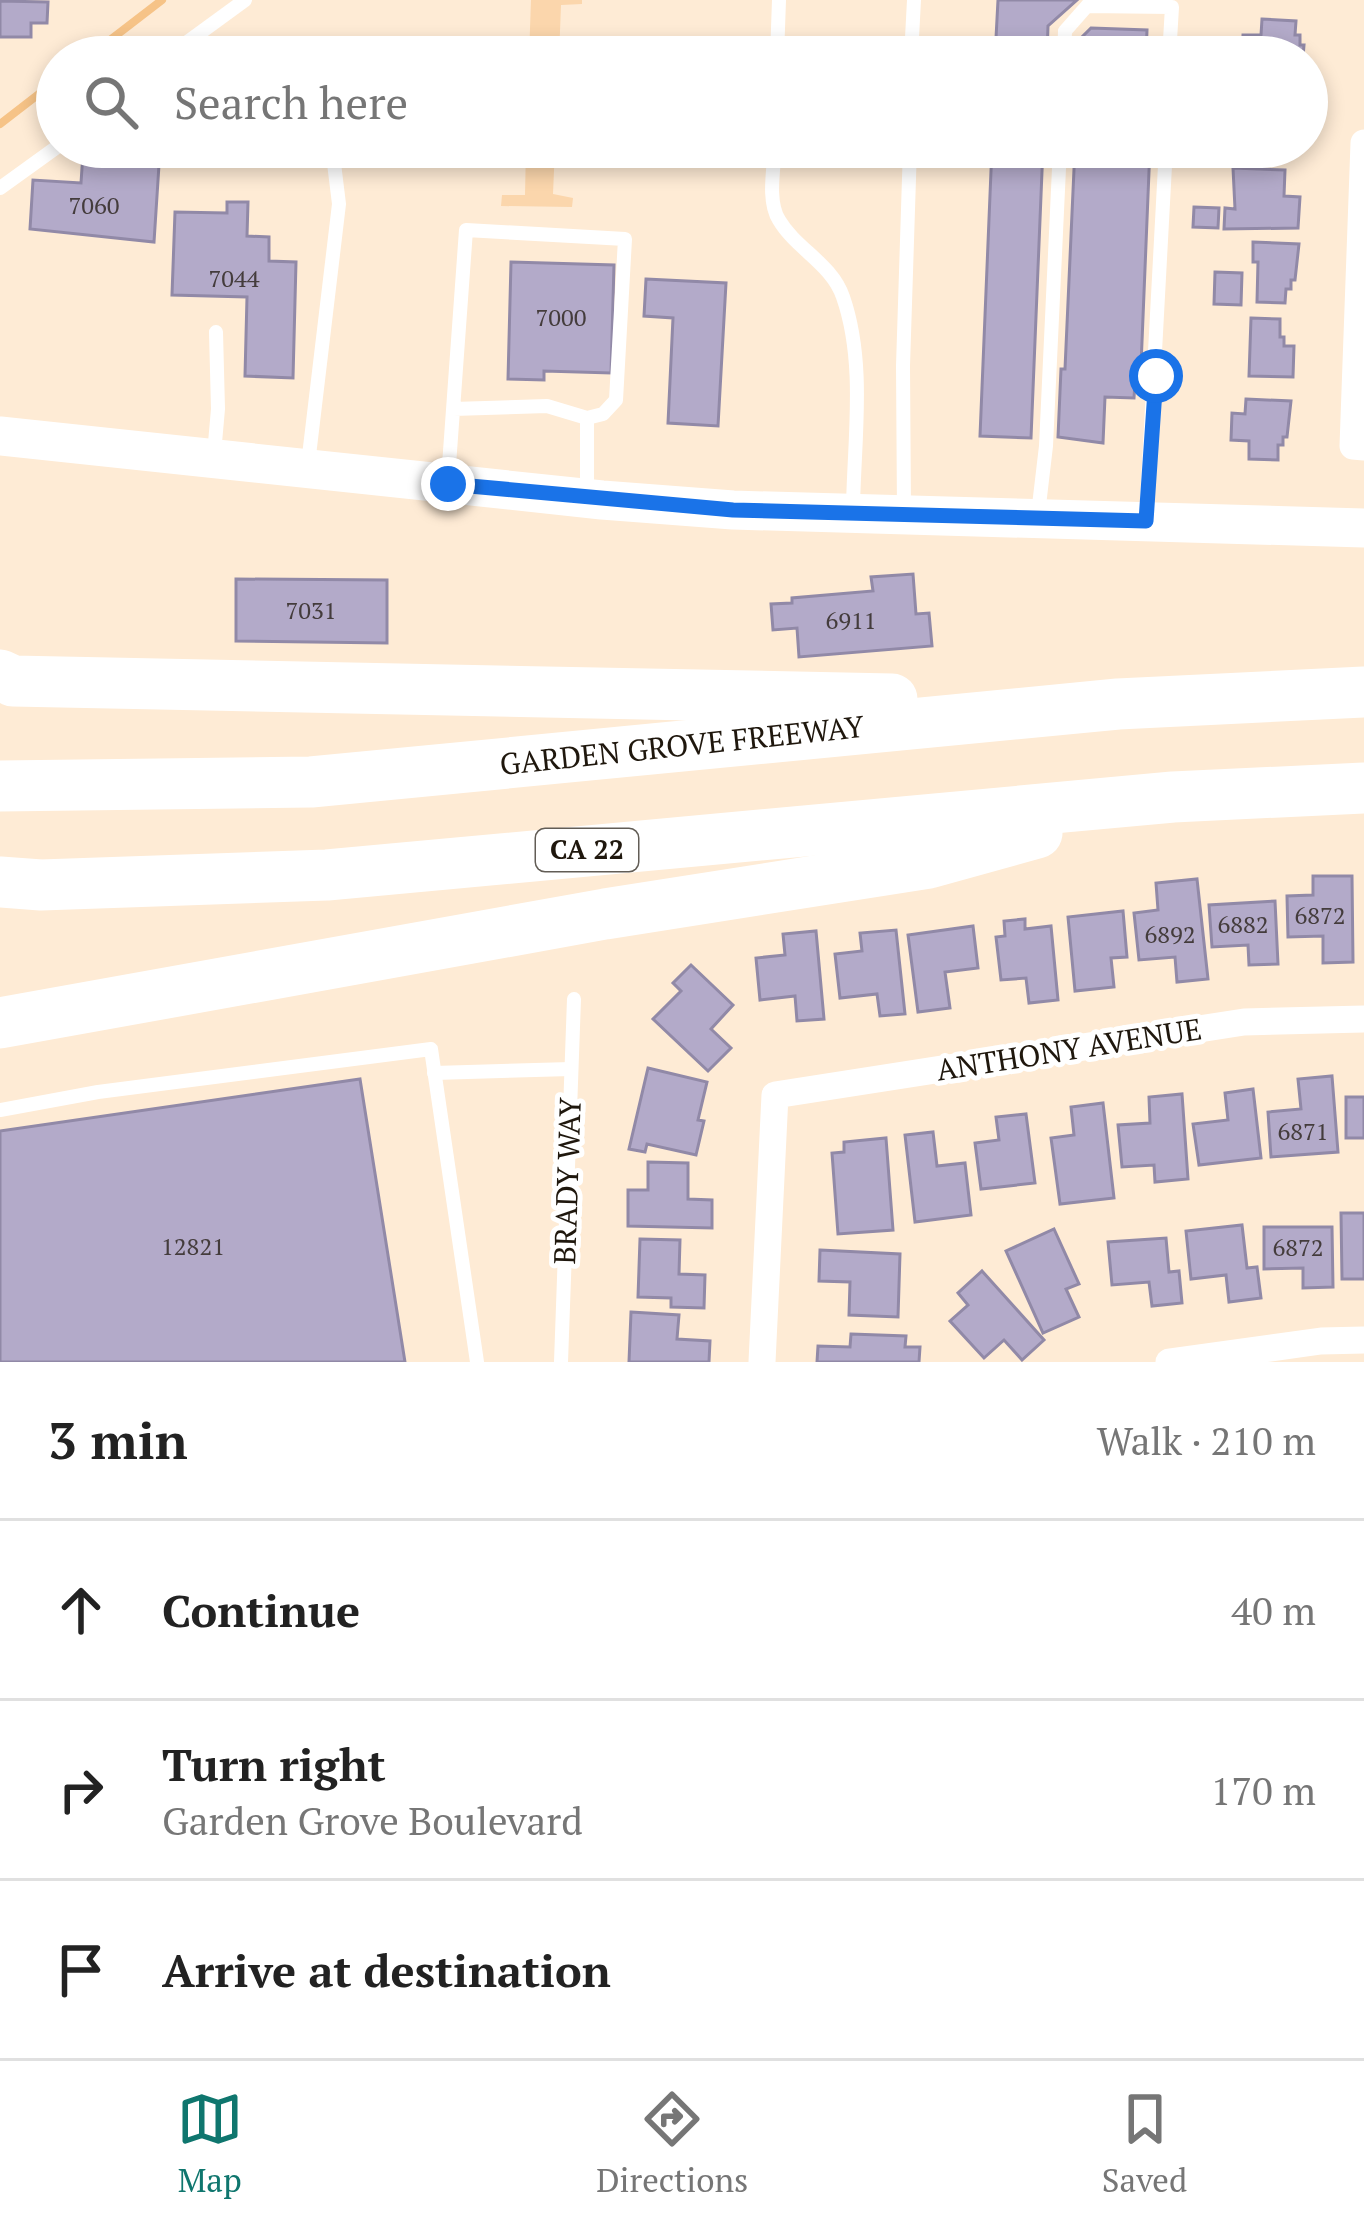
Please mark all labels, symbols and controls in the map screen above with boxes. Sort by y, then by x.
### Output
search box [36,36,1328,168]
icon: search [78,69,144,135]
text: Search here [174,72,408,132]
house number: 7060 [68,189,120,221]
house number: 7044 [208,262,260,294]
house number: 7000 [535,301,587,333]
route start [1129,349,1183,403]
route end [421,457,475,511]
house number: 7031 [285,594,337,626]
house number: 6911 [825,604,877,636]
street label: GARDEN GROVE FREEWAY [498,706,867,784]
road number: CA 22 [536,829,638,871]
house number: 6872 [1294,899,1346,931]
house number: 6882 [1217,908,1269,940]
house number: 6892 [1144,918,1196,950]
street label: ANTHONY AVENUE [933,1008,1204,1090]
street label: BRADY WAY [544,1096,590,1265]
house number: 6871 [1277,1115,1329,1147]
house number: 12821 [161,1230,225,1262]
house number: 6872 [1272,1231,1324,1263]
text: 3 min [48,1406,188,1474]
text: Walk · 210 m [1097,1414,1316,1466]
icon: ahead [48,1577,114,1643]
text: Continue [162,1580,360,1640]
text: 40 m [1231,1584,1316,1636]
text: Turn right [162,1734,386,1794]
icon: right [48,1757,114,1823]
text: 170 m [1211,1764,1316,1816]
text: Garden Grove Boulevard [162,1794,583,1846]
icon: arrive [48,1937,114,2003]
text: Arrive at destination [162,1940,611,2000]
tab: Map [177,2086,243,2201]
tab: Directions [596,2086,748,2201]
tab: Saved [1102,2086,1187,2201]

